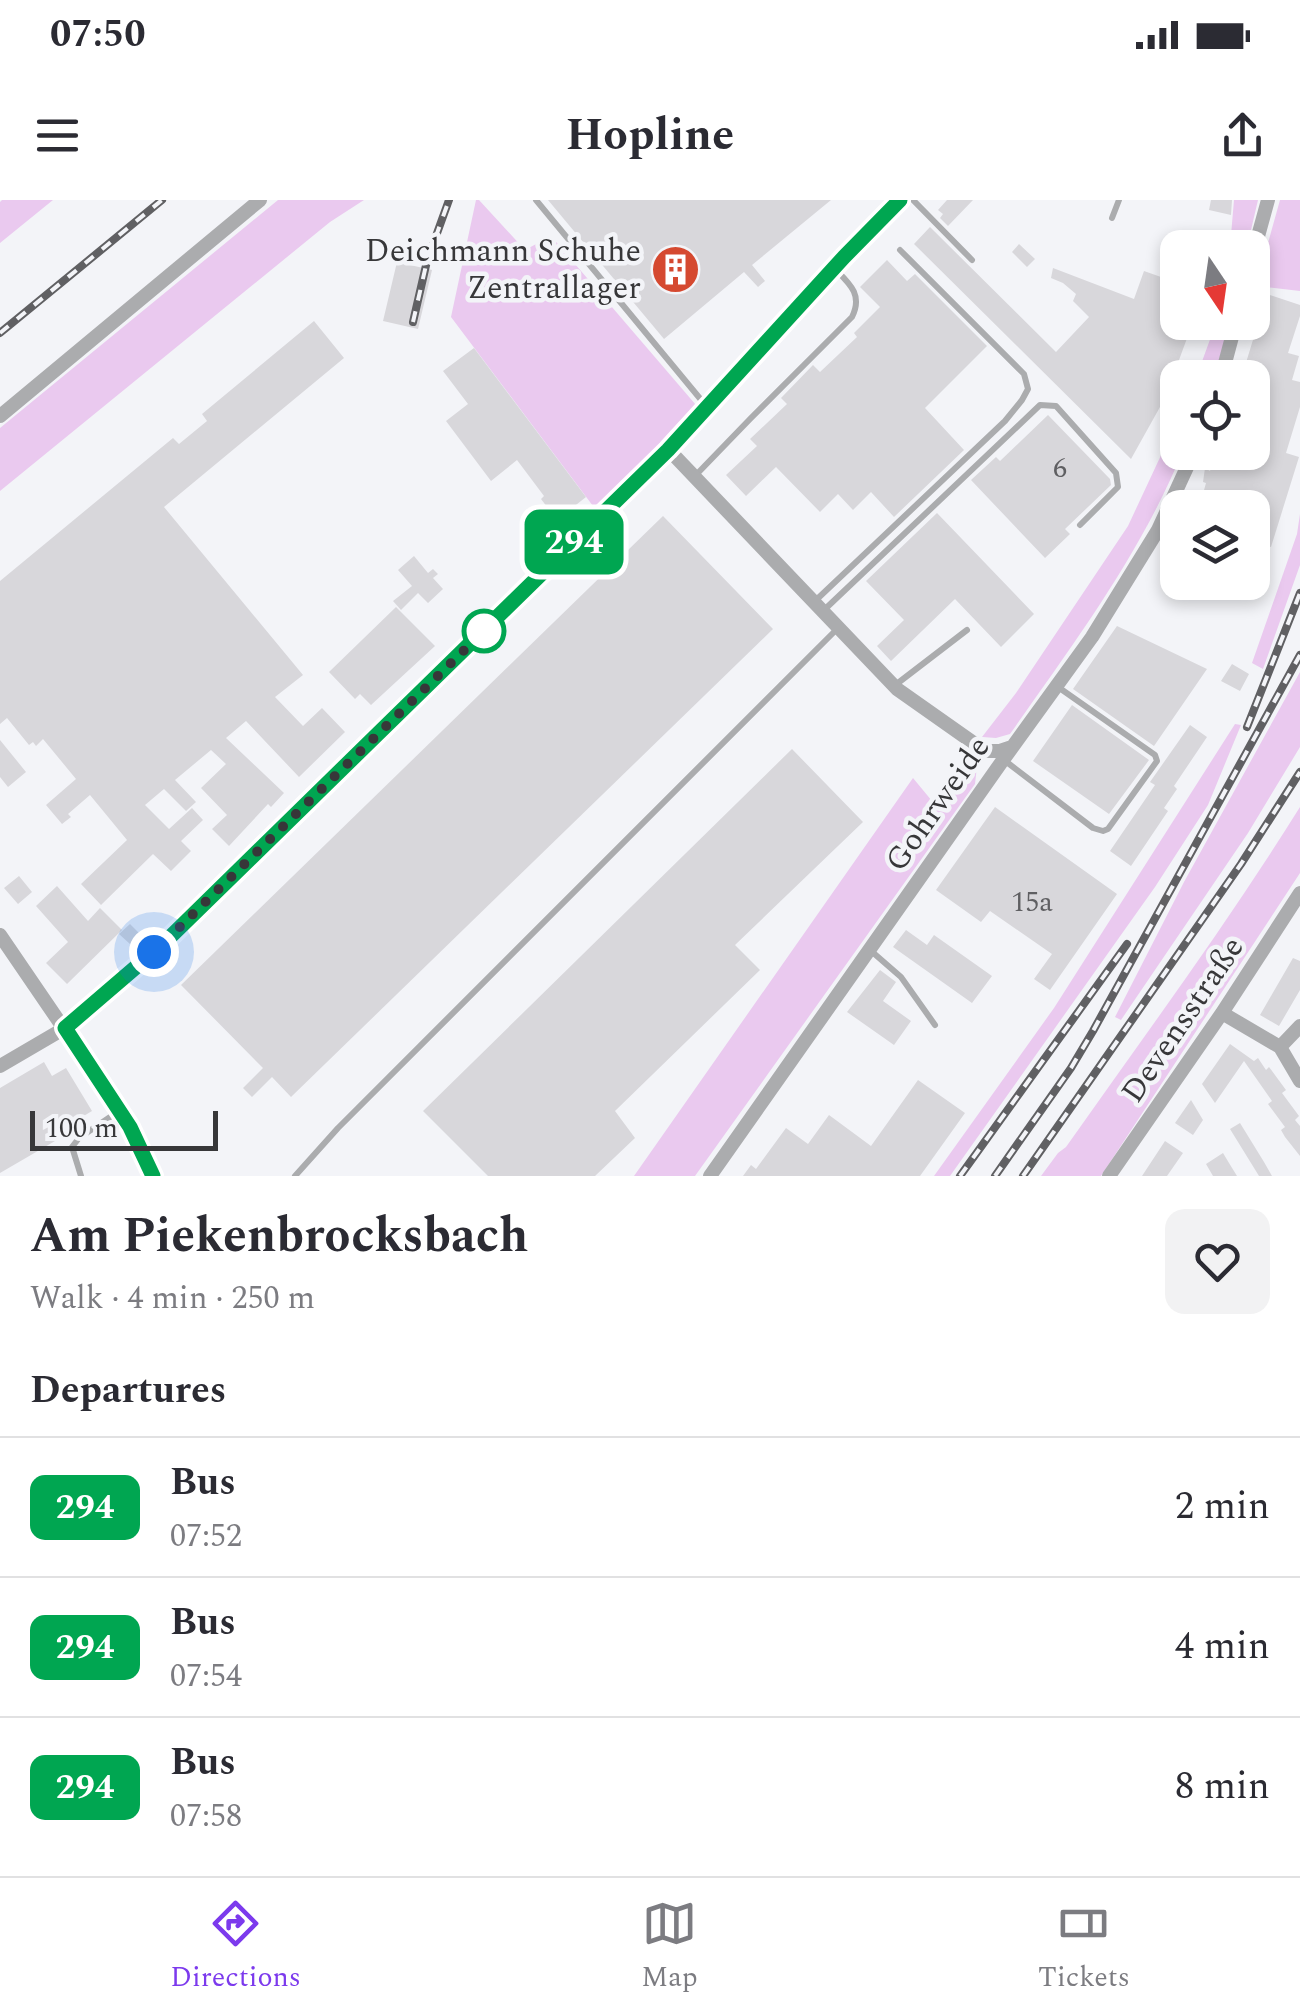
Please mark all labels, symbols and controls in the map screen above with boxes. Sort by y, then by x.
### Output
text: 07:50 [50,6,145,64]
text: Hopline [566,101,734,170]
icon: menu [30,108,85,163]
icon: share [1215,108,1270,163]
place label: Deichmann Schuhe Zentrallager [365,227,641,313]
north arrow [1160,230,1270,340]
map controls [1160,230,1270,600]
building icon: Deichmann Schuhe Zentrallager [650,243,702,295]
button: locate [1160,360,1270,470]
house number: 6 [1053,447,1067,490]
button: layers [1160,490,1270,600]
line badge: 294 [516,510,632,574]
text: 294 [545,516,603,569]
unlabelled marker [463,610,505,652]
street label: Gohrweide [873,726,1003,882]
house number: 15a [1011,881,1053,924]
your location [129,927,179,977]
street label: Devensstraße [1109,927,1257,1113]
scale bar [30,1106,218,1150]
text: 100 m [45,1107,118,1150]
text: Am Piekenbrocksbach [30,1200,528,1273]
button: heart [1165,1209,1270,1314]
text: Walk · 4 min · 250 m [30,1274,315,1323]
text: Departures [30,1362,226,1420]
text: Bus [170,1454,236,1512]
text: 2 min [1175,1478,1270,1536]
text: 294 [56,1481,114,1534]
text: 07:52 [170,1512,242,1561]
text: Bus [170,1594,236,1652]
text: 4 min [1175,1618,1270,1676]
text: 294 [56,1621,114,1674]
text: 07:54 [170,1652,242,1701]
text: Bus [170,1734,236,1792]
text: 8 min [1175,1758,1270,1816]
text: 294 [56,1761,114,1814]
text: 07:58 [170,1792,242,1841]
tab: Directions [170,1896,301,1999]
tab: Map [641,1896,698,1999]
tab: Tickets [1038,1896,1130,1999]

